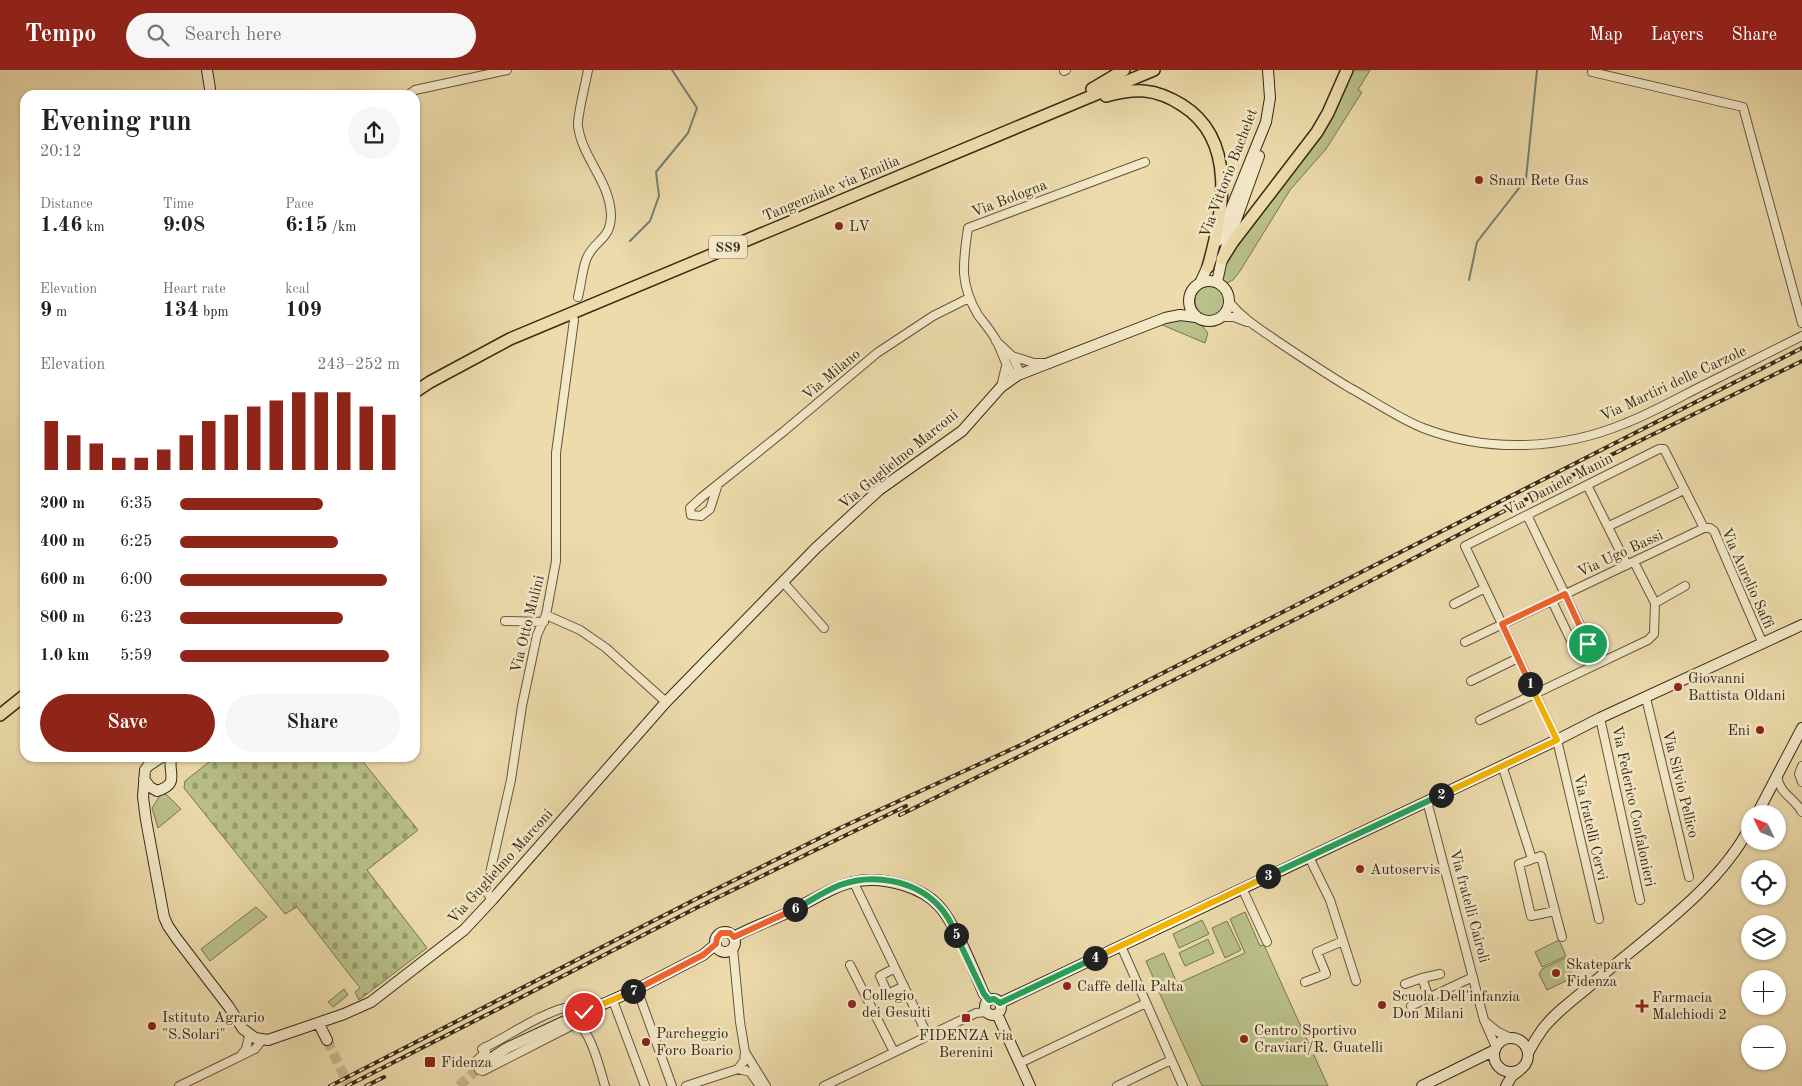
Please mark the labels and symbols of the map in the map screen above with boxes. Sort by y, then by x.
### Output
street label: Via Vittorio Bachelet [1198,107,1261,240]
street label: Tangenziale via Emilia [761,153,903,225]
marker: Snam Rete Gas [1473,174,1485,186]
place label: Snam Rete Gas [1489,174,1589,189]
street label: Via Bologna [970,178,1050,221]
marker: LV [833,220,845,232]
place label: LV [849,220,870,235]
road number: SS9 [709,236,747,258]
street label: Via Martiri delle Carzole [1598,344,1749,425]
street label: Via Milano [800,347,864,403]
street label: Via Guglielmo Marconi [837,408,961,513]
street label: Via Daniele Manin [1502,451,1616,519]
street label: Via Aurelio Saffi [1718,526,1776,631]
street label: Via Ugo Bassi [1576,528,1666,581]
street label: Via Otto Mulini [509,574,548,675]
pin [1567,623,1609,665]
pin: 1 [1518,672,1542,696]
place label: Giovanni Battista Oldani [1688,672,1786,704]
marker: Giovanni Battista Oldani [1672,681,1684,693]
street label: Via Federico Confalonieri [1608,724,1657,888]
place label: Eni [1727,724,1750,739]
marker: Eni [1754,724,1766,736]
street label: Via Silvio Pellico [1659,729,1700,840]
street label: Via fratelli Cervi [1570,773,1609,882]
pin: 2 [1428,782,1454,808]
north arrow [1741,805,1786,850]
street label: Via Guglielmo Marconi [446,807,556,927]
street label: Via fratelli Cairoli [1446,848,1491,965]
marker: Autoservis [1354,863,1366,875]
place label: Autoservis [1370,863,1440,878]
pin: 3 [1256,864,1280,888]
pin: 6 [782,896,808,922]
pin: 5 [944,922,968,948]
pin: 4 [1082,946,1108,970]
place label: Skatepark Fidenza [1566,958,1632,990]
marker: Skatepark Fidenza [1550,967,1562,979]
pin: 7 [620,978,646,1004]
marker: Caffè della Palta [1061,980,1073,992]
place label: Caffè della Palta [1077,980,1184,995]
place label: Collegio dei Gesuiti [862,989,931,1021]
place label: Scuola Dell'infanzia Don Milani [1392,990,1521,1022]
pin [563,991,605,1033]
place label: Farmacia Malchiodi 2 [1652,991,1727,1023]
marker: Collegio dei Gesuiti [846,998,858,1010]
marker: Scuola Dell'infanzia Don Milani [1376,999,1388,1011]
marker: Farmacia Malchiodi 2 [1636,1000,1648,1012]
place label: Istituto Agrario "S.Solari" [162,1011,265,1043]
marker: FIDENZA via Berenini [960,1012,972,1024]
marker: Istituto Agrario "S.Solari" [146,1020,158,1032]
place label: Centro Sportivo Craviari/R. Guatelli [1254,1024,1383,1056]
place label: Parcheggio Foro Boario [656,1027,733,1059]
place label: FIDENZA via Berenini [919,1029,1014,1061]
marker: Centro Sportivo Craviari/R. Guatelli [1238,1033,1250,1045]
marker: Parcheggio Foro Boario [640,1036,652,1048]
marker: Fidenza [423,1055,437,1069]
place label: Fidenza [441,1056,493,1071]

